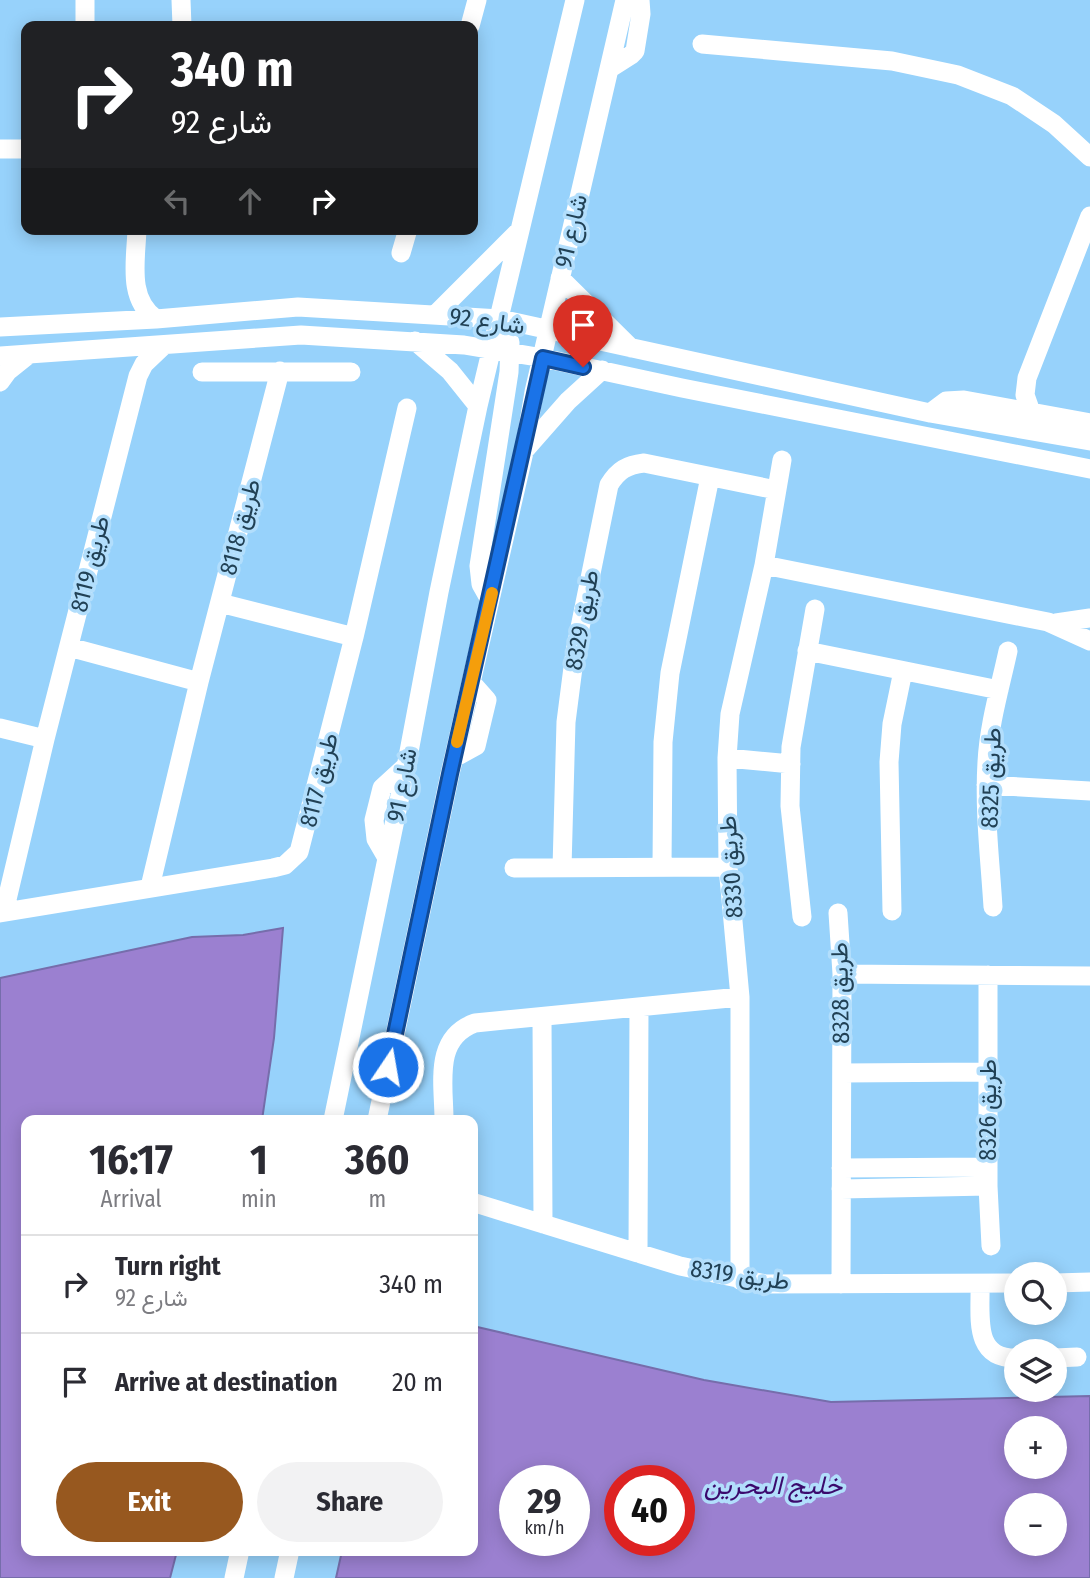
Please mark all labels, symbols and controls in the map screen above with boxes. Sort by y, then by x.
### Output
text: 340 m [171,40,294,99]
icon: right [56,49,147,140]
text: شارع 92 [171,103,272,141]
icon: left [158,182,196,220]
icon: ahead [231,182,269,220]
icon: right [304,182,342,220]
street label: شارع 91 [549,192,595,271]
pin [553,295,613,367]
street label: شارع 92 [447,302,526,342]
icon: arrive [564,306,602,344]
street label: طريق 8118 [214,476,267,578]
street label: طريق 8119 [65,513,116,615]
street label: طريق 8329 [559,568,606,672]
street label: طريق 8325 [975,727,1008,829]
street label: طريق 8117 [294,730,345,830]
street label: شارع 91 [381,746,425,825]
street label: طريق 8330 [713,815,750,919]
street label: طريق 8328 [825,942,856,1044]
position arrow [351,1030,425,1104]
street label: طريق 8326 [974,1059,1003,1161]
text: 16:17 [89,1135,173,1185]
text: 1 [250,1135,268,1185]
text: 360 [345,1135,410,1185]
text: Arrival [101,1185,162,1213]
text: min [241,1185,277,1213]
text: m [368,1185,386,1213]
text: Turn right [115,1251,221,1282]
street label: طريق 8319 [688,1254,791,1297]
map controls [1004,1262,1067,1556]
button: search [1004,1262,1067,1325]
icon: right [56,1265,94,1303]
text: 340 m [379,1269,443,1300]
text: شارع 92 [115,1284,188,1312]
button: layers [1004,1339,1067,1402]
icon: arrive [56,1363,94,1401]
text: Arrive at destination [115,1367,338,1398]
text: 20 m [392,1367,443,1398]
button: + [1004,1416,1067,1479]
button: Exit [56,1462,243,1542]
button: Share [257,1462,443,1542]
speed limit sign: 40 [604,1465,695,1556]
water label: خليج البحرين [704,1470,844,1503]
text: 29 [527,1480,562,1522]
button: − [1004,1493,1067,1556]
text: km/h [524,1517,565,1539]

